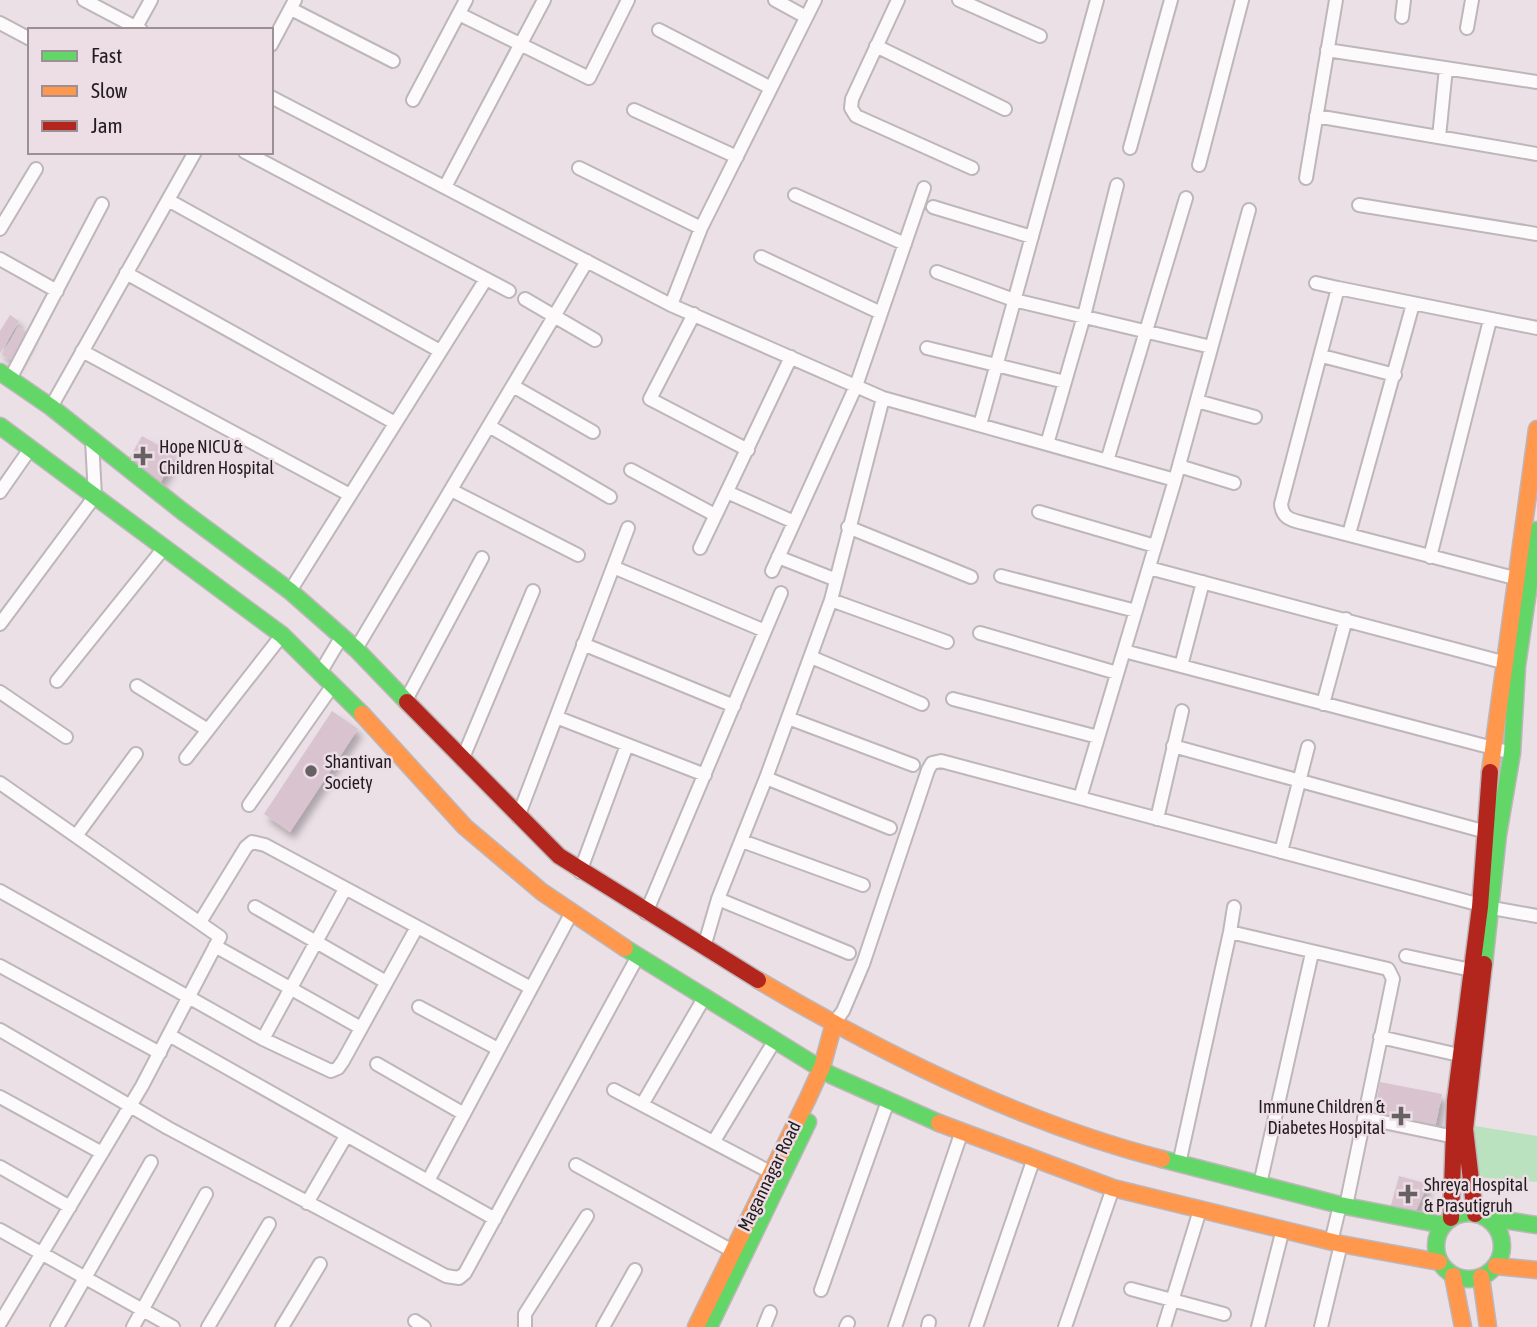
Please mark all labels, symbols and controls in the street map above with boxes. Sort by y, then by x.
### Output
legend [28,28,273,154]
text: Fast [91,43,122,67]
text: Slow [91,78,128,102]
text: Jam [91,113,123,137]
place label: Hope NICU & Children Hospital [159,436,274,478]
marker: Hope NICU & Children Hospital [133,446,153,466]
place label: Shantivan Society [325,751,392,793]
marker: Shantivan Society [303,763,319,779]
place label: Immune Children & Diabetes Hospital [1258,1096,1386,1138]
marker: Immune Children & Diabetes Hospital [1391,1106,1411,1126]
street label: Magannagar Road [733,1118,805,1234]
place label: Shreya Hospital & Prasutigruh [1424,1174,1528,1216]
marker: Shreya Hospital & Prasutigruh [1398,1184,1418,1204]

